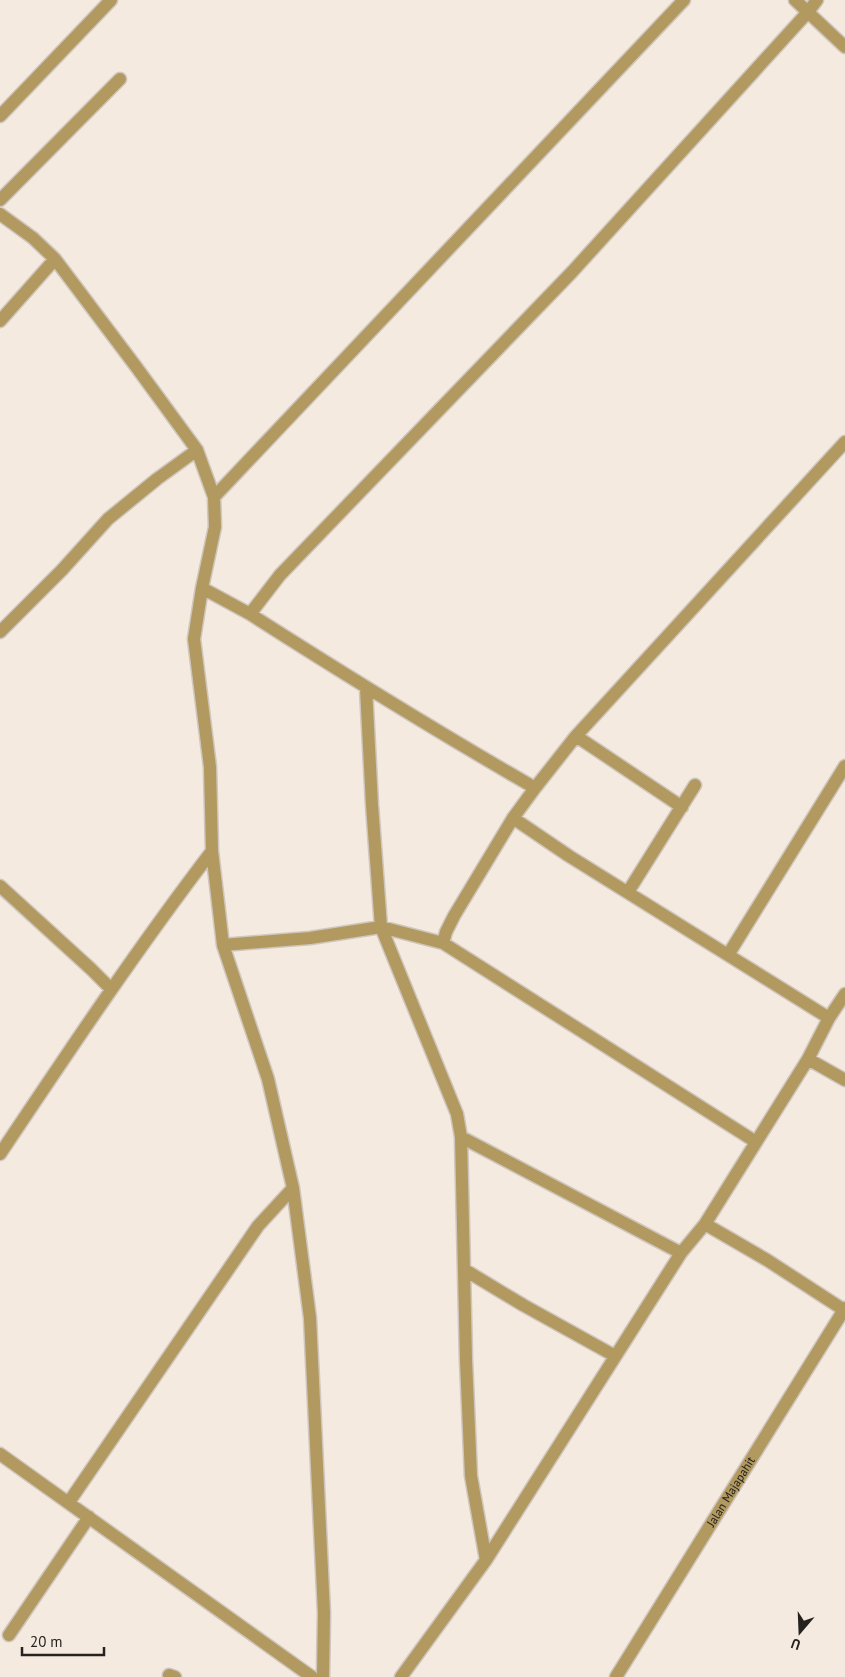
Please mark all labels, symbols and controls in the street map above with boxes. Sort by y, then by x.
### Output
street label: Jalan Majapahit [703,1454,758,1530]
north arrow [775,1607,825,1657]
scale bar [22,1624,105,1656]
text: 20 m [30,1632,63,1651]
text: U [789,1634,803,1654]

